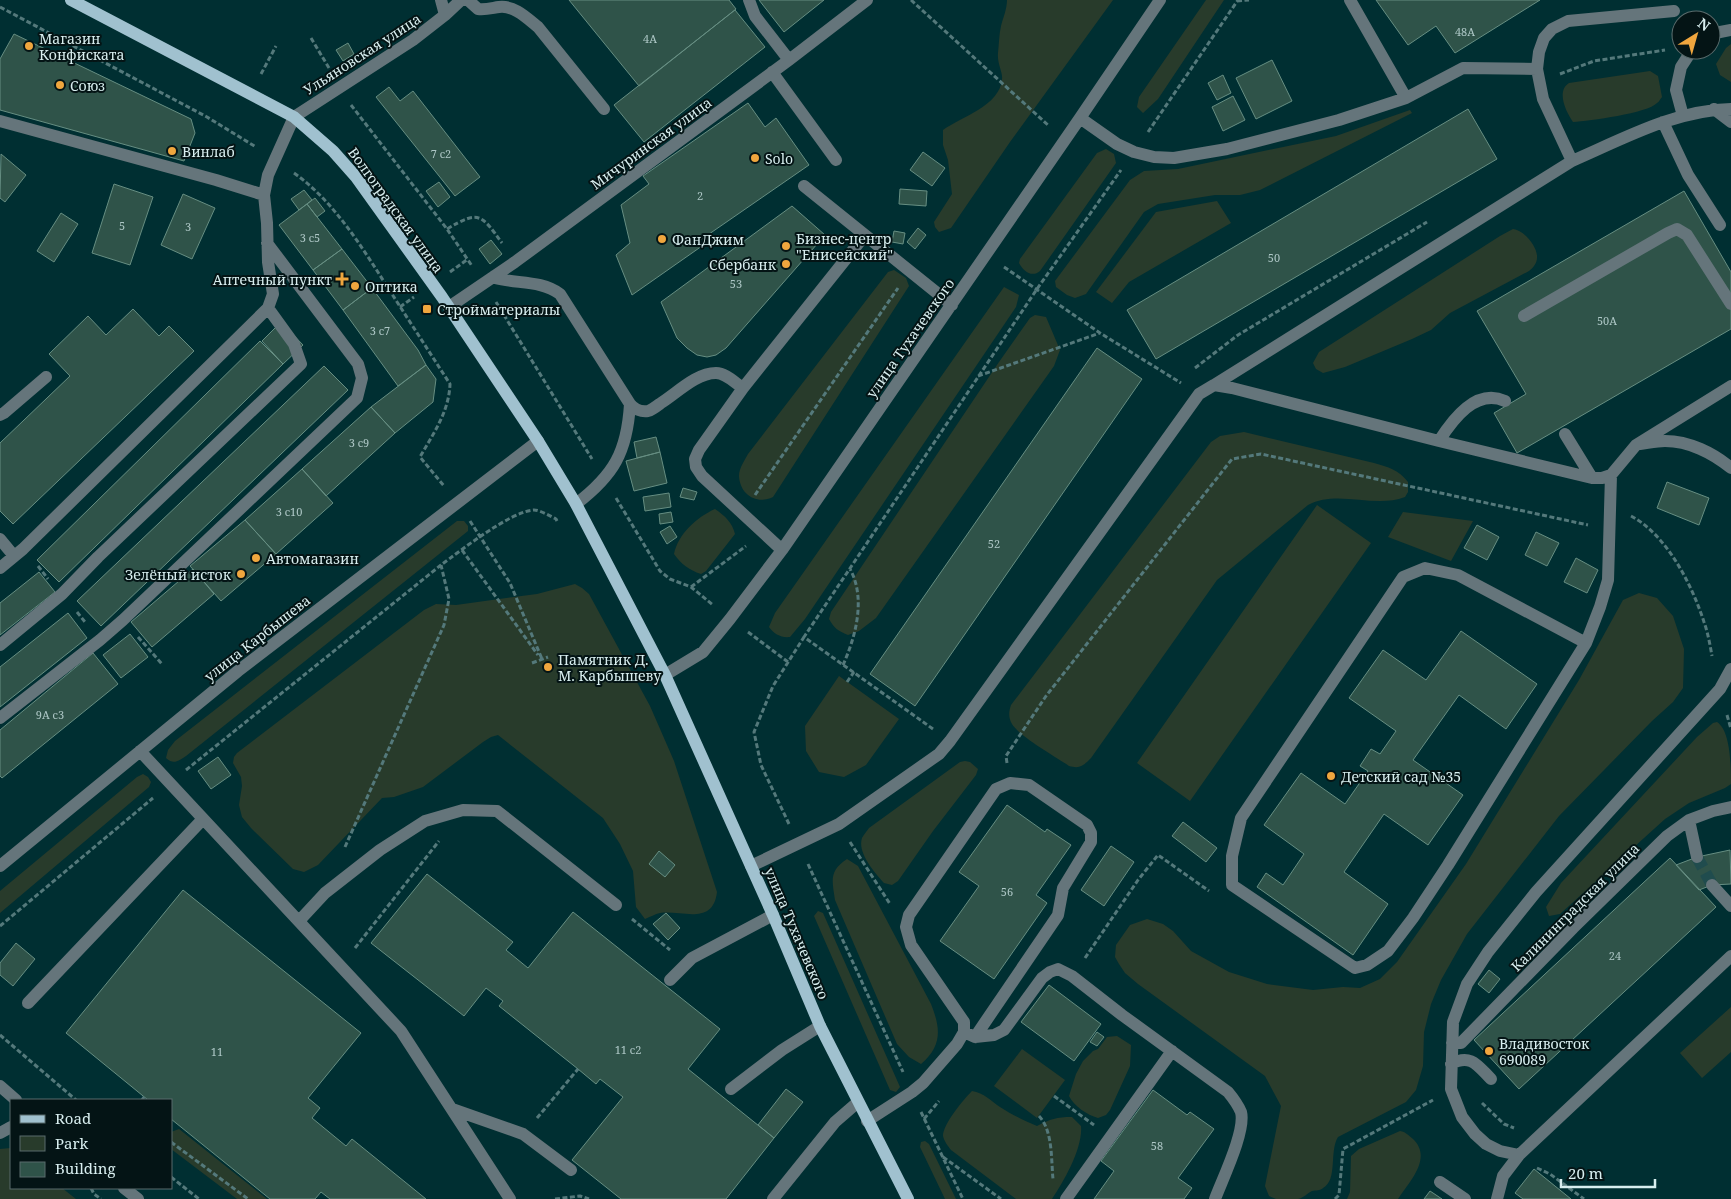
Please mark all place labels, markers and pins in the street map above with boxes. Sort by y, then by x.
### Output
place label: Магазин Конфиската [39,29,124,64]
marker: Магазин Конфиската [23,40,35,52]
place label: Союз [70,76,105,95]
marker: Союз [54,79,66,91]
place label: Винлаб [182,142,235,161]
marker: Винлаб [166,145,178,157]
place label: Solo [765,149,793,168]
marker: Solo [749,152,761,164]
place label: Бизнес-центр "Енисейский" [796,229,893,264]
place label: ФанДжим [672,230,744,249]
marker: ФанДжим [656,233,668,245]
marker: Бизнес-центр "Енисейский" [780,240,792,252]
place label: Сбербанк [709,255,777,274]
marker: Сбербанк [780,258,792,270]
place label: Аптечный пункт [213,270,333,289]
marker: Аптечный пункт [336,273,348,285]
place label: Оптика [365,277,418,296]
marker: Оптика [349,280,361,292]
place label: Стройматериалы [437,300,560,319]
marker: Стройматериалы [421,303,433,315]
place label: Автомагазин [266,549,359,568]
marker: Автомагазин [250,552,262,564]
place label: Зелёный исток [125,565,232,584]
marker: Зелёный исток [235,568,247,580]
place label: Памятник Д. М. Карбышеву [558,650,661,685]
marker: Памятник Д. М. Карбышеву [542,661,554,673]
place label: Детский сад №35 [1341,767,1461,786]
marker: Детский сад №35 [1325,770,1337,782]
place label: Владивосток 690089 [1499,1034,1590,1069]
marker: Владивосток 690089 [1483,1045,1495,1057]

